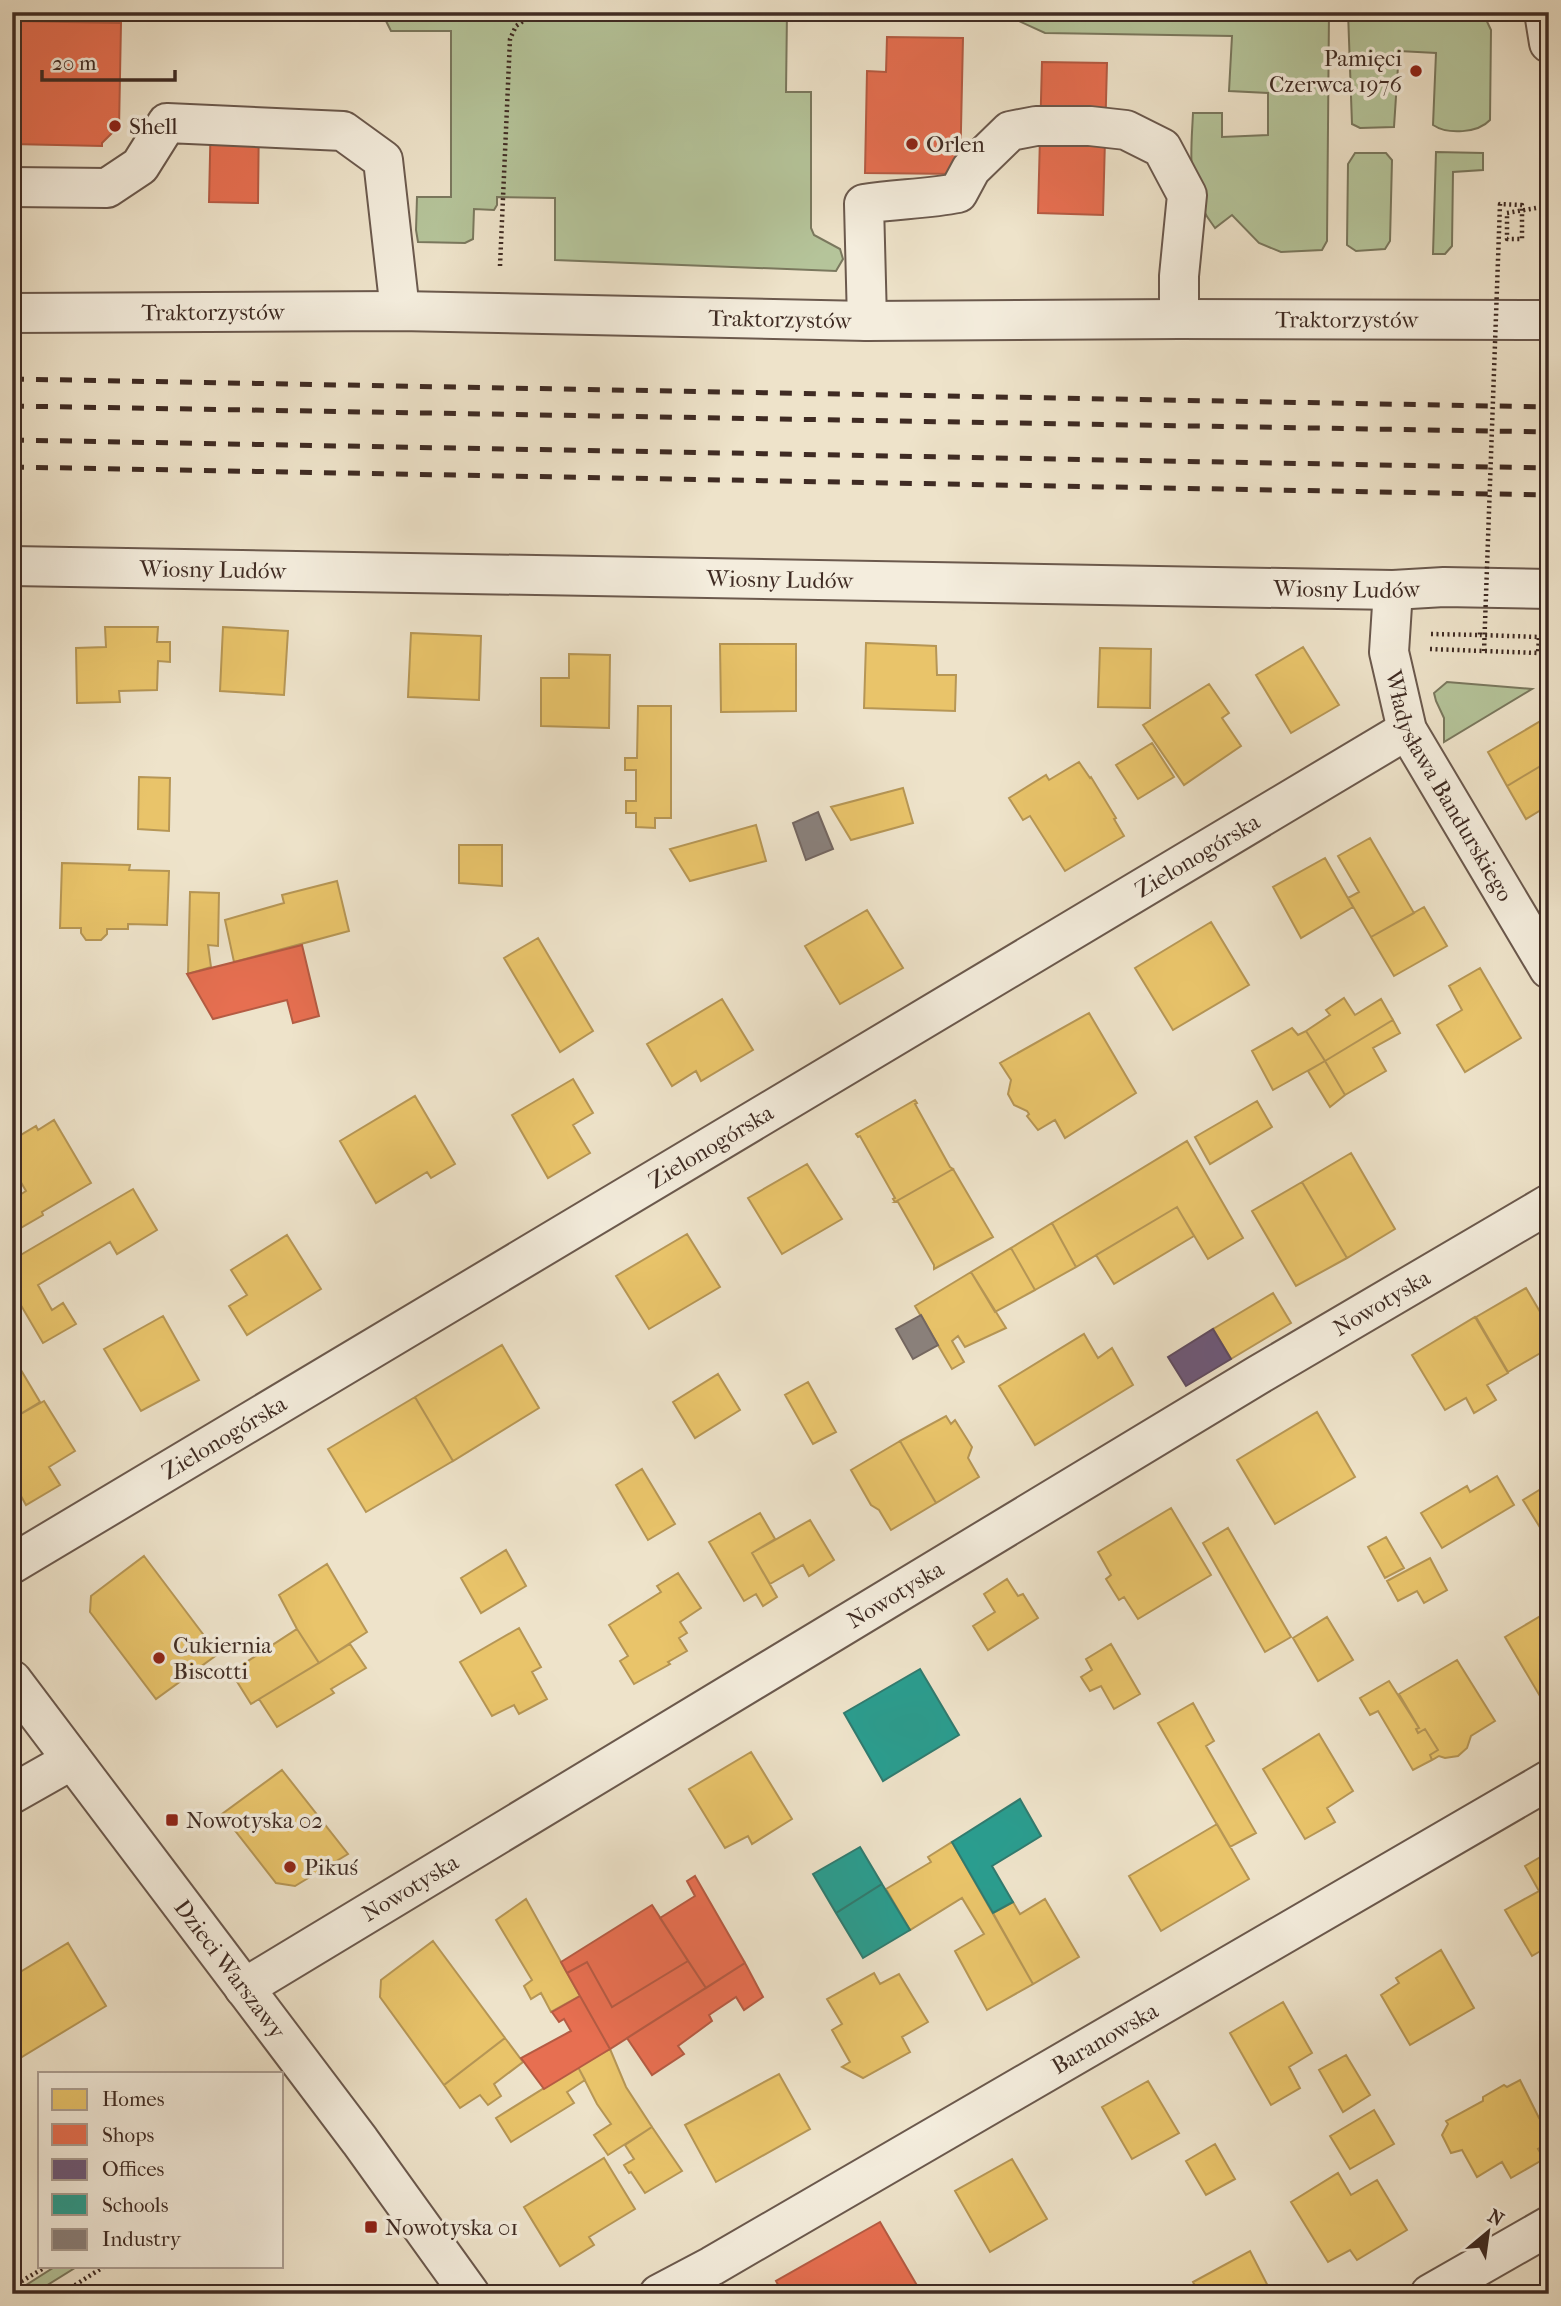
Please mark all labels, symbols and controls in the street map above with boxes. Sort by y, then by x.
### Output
scale bar [42,38,175,82]
place label: Pamięci Czerwca 1976 [1269,45,1403,98]
text: 20 m [52,51,97,75]
marker: Pamięci Czerwca 1976 [1408,63,1424,79]
place label: Shell [129,113,178,140]
marker: Shell [107,118,123,134]
place label: Orlen [926,131,985,158]
marker: Orlen [904,136,920,152]
street label: Traktorzystów [141,298,285,326]
street label: Traktorzystów [708,304,853,334]
street label: Traktorzystów [1275,306,1419,333]
street label: Wiosny Ludów [138,555,287,584]
street label: Wiosny Ludów [705,565,854,594]
street label: Wiosny Ludów [1272,574,1422,604]
street label: Władysława Bandurskiego [1380,666,1519,906]
street label: Zielonogórska [1130,808,1265,903]
street label: Zielonogórska [643,1098,778,1194]
street label: Nowotyska [1328,1263,1435,1341]
street label: Zielonogórska [157,1389,292,1485]
street label: Nowotyska [842,1555,949,1634]
place label: Cukiernia Biscotti [173,1632,272,1685]
marker: Cukiernia Biscotti [151,1650,167,1666]
place label: Nowotyska 02 [186,1807,323,1834]
marker: Nowotyska 02 [164,1812,180,1828]
street label: Nowotyska [357,1848,463,1927]
place label: Pikuś [304,1854,359,1881]
marker: Pikuś [282,1859,298,1875]
street label: Dzieci Warszawy [169,1894,292,2044]
street label: Baranowska [1047,1996,1163,2079]
legend [38,2072,284,2268]
text: Homes [102,2087,165,2111]
text: Shops [102,2123,155,2147]
text: Offices [102,2157,165,2181]
text: Schools [102,2193,169,2217]
north arrow [1452,2198,1522,2268]
text: N [1484,2205,1508,2231]
place label: Nowotyska 01 [385,2214,518,2241]
marker: Nowotyska 01 [363,2219,379,2235]
text: Industry [102,2227,182,2251]

